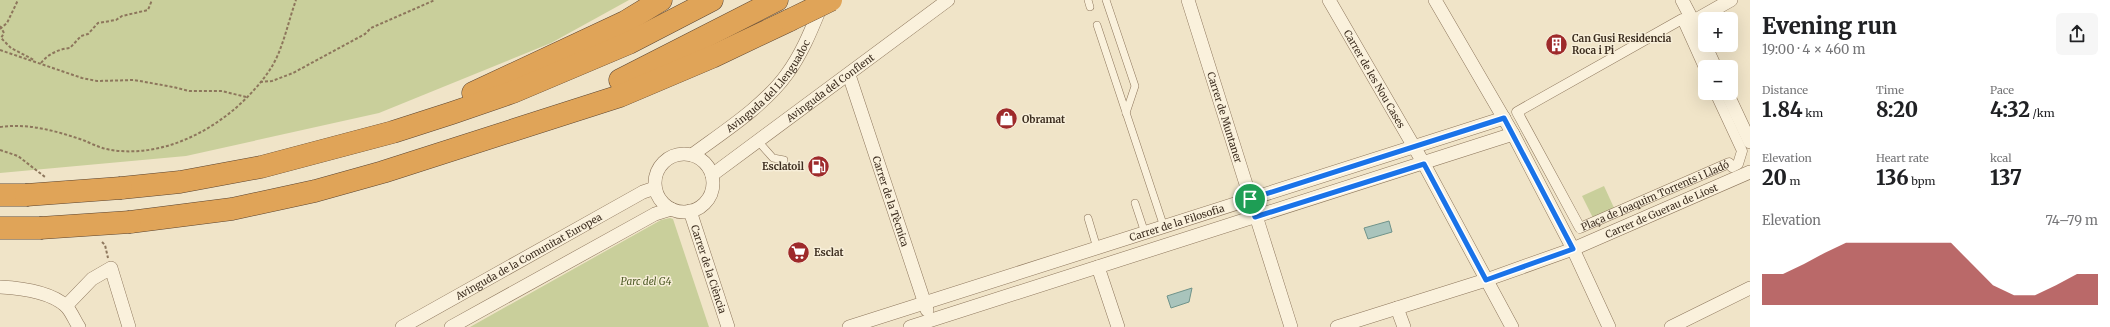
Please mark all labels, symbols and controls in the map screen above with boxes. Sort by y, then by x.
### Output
map controls [1698,12,1738,100]
button: + [1698,12,1738,52]
text: Evening run [1762,12,1897,40]
button: share [2056,13,2098,55]
street label: Carrer de les Nou Cases [1341,27,1408,130]
building icon: Can Gusi Residencia Roca i Pi [1544,31,1570,57]
place label: Can Gusi Residencia Roca i Pi [1572,32,1672,57]
street label: Avinguda del Llenguadoc [722,37,812,135]
text: 19:00 · 4 × 460 m [1762,41,1865,58]
street label: Avinguda del Conflent [783,50,877,125]
button: − [1698,60,1738,100]
street label: Carrer de Muntaner [1205,70,1246,165]
text: Distance [1762,83,1808,97]
text: Time [1876,83,1904,97]
text: Pace [1990,83,2014,97]
text: 1.84 [1762,97,1803,122]
text: 8:20 [1876,97,1918,122]
text: 4:32 [1990,97,2030,122]
shop icon: Obramat [994,106,1020,132]
text: km [1803,106,1823,120]
text: /km [2030,106,2055,120]
place label: Obramat [1022,113,1065,126]
text: Elevation [1762,151,1812,165]
text: Heart rate [1876,151,1929,165]
text: kcal [1990,151,2012,165]
fuel station icon: Esclatoil [806,153,832,179]
street label: Carrer de la Tècnica [870,154,912,249]
street label: Plaça de Joaquim Torrents i Lladó [1579,157,1731,233]
place label: Esclatoil [762,160,805,173]
text: 20 [1762,165,1787,190]
text: 136 [1876,165,1909,190]
text: 137 [1990,165,2022,190]
text: m [1787,174,1800,188]
text: bpm [1909,174,1936,188]
street label: Carrer de Guerau de Liost [1603,180,1720,241]
pin [1233,182,1267,216]
icon: arrive [1239,188,1261,210]
street label: Carrer de la Filosofia [1128,201,1226,244]
street label: Avinguda de la Comunitat Europea [452,210,605,303]
text: Elevation [1762,212,1821,229]
text: 74–79 m [2045,212,2098,229]
street label: Carrer de la Ciència [688,223,730,316]
supermarket icon: Esclat [785,239,811,265]
place label: Esclat [814,246,844,259]
park label: Parc del G4 [621,275,671,288]

